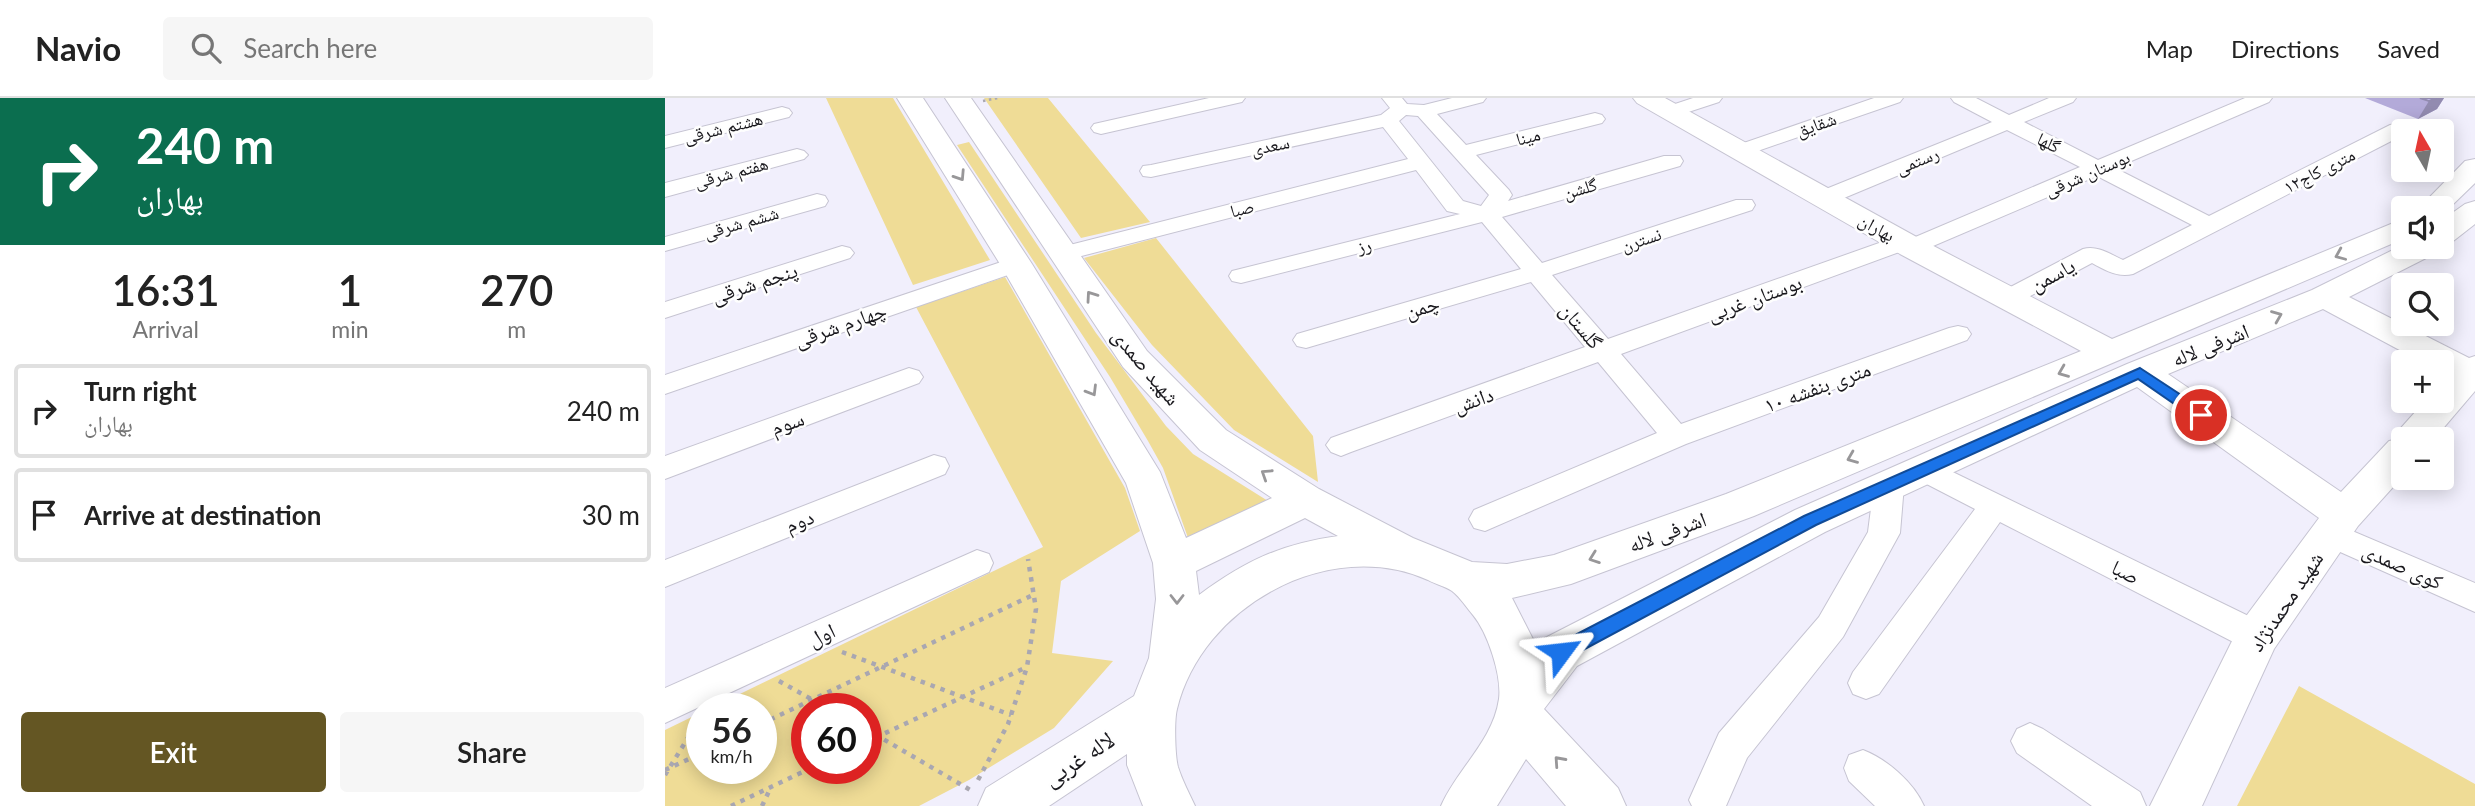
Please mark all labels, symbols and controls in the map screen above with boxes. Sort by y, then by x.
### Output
search box [163,17,653,80]
text: Navio [35,28,121,68]
icon: search [187,29,225,67]
text: Search here [243,32,377,64]
text: Map [2146,34,2193,63]
text: Directions [2231,34,2339,63]
text: Saved [2377,34,2440,63]
street label: هشتم شرقی [681,107,765,149]
street label: شقایق [1793,107,1839,142]
text: 240 m [136,116,274,174]
north arrow [2391,119,2453,182]
map controls [2391,119,2454,490]
street label: مینا [1513,122,1543,150]
icon: right [21,126,112,217]
street label: گلها [2034,127,2065,157]
street label: سعدی [1249,130,1292,161]
street label: رستمی [1892,141,1942,180]
street label: ۱۲متری کاج [2280,143,2359,199]
street label: بوستان شرقی [2041,145,2133,202]
street label: هفتم شرقی [692,152,771,194]
one-way arrow [952,169,965,182]
street label: گلشن [1560,173,1600,204]
text: بهاران [136,177,204,216]
street label: صبا [1228,194,1256,222]
button: sound [2391,196,2454,259]
street label: ششم شرقی [701,201,782,245]
street label: بهاران [1854,208,1899,247]
street label: نسترن [1618,222,1664,257]
street label: رز [1354,233,1373,258]
one-way arrow [2335,247,2347,261]
street label: یاسمن [2025,252,2080,298]
street label: پنجم شرقی [708,256,801,311]
text: 16:31 [112,265,220,315]
text: 1 [338,265,362,315]
text: 270 [480,265,553,315]
street label: بوستان غربی [1703,268,1806,328]
button: search [2391,273,2454,336]
street label: چمن [1402,289,1442,325]
one-way arrow [1087,291,1099,304]
street label: چهارم شرقی [791,297,890,354]
street label: گلستان [1555,297,1609,354]
one-way arrow [2271,311,2283,325]
text: Arrival [133,315,199,343]
text: min [331,315,369,343]
text: m [507,315,526,343]
street label: اشرفی لاله [2168,317,2253,373]
street label: شهید صمدی [1107,322,1186,410]
button: + [2391,350,2454,413]
street label: ۱۰ متری بنفشه [1760,355,1874,418]
one-way arrow [2057,363,2069,377]
text: Turn right [84,375,197,407]
street label: دانش [1450,381,1497,419]
one-way arrow [1083,383,1096,396]
pin [2171,385,2231,445]
icon: right [25,392,63,430]
text: 240 m [567,395,640,427]
icon: arrive [2182,396,2220,434]
street label: سوم [767,404,808,442]
text: بهاران [84,409,133,437]
button: − [2391,427,2454,490]
one-way arrow [1847,450,1859,464]
one-way arrow [1260,470,1273,483]
icon: arrive [25,496,63,534]
text: Arrive at destination [84,499,321,531]
text: 30 m [582,499,640,531]
street label: دوم [781,503,818,540]
street label: اشرفی لاله [1625,505,1710,558]
street label: کوی صمدی [2359,536,2447,595]
street label: شهید محمدنژاد [2243,546,2328,656]
one-way arrow [1589,550,1601,564]
street label: صبا [2108,554,2144,589]
one-way arrow [1169,593,1184,604]
position arrow [1524,615,1598,689]
street label: اول [803,617,839,652]
speed limit sign: 60 [791,693,882,784]
text: 56 [711,708,752,750]
button: Exit [21,712,326,792]
button: Share [340,712,644,792]
street label: لاله غربی [1037,724,1120,793]
text: km/h [710,745,753,767]
one-way arrow [1555,756,1567,769]

